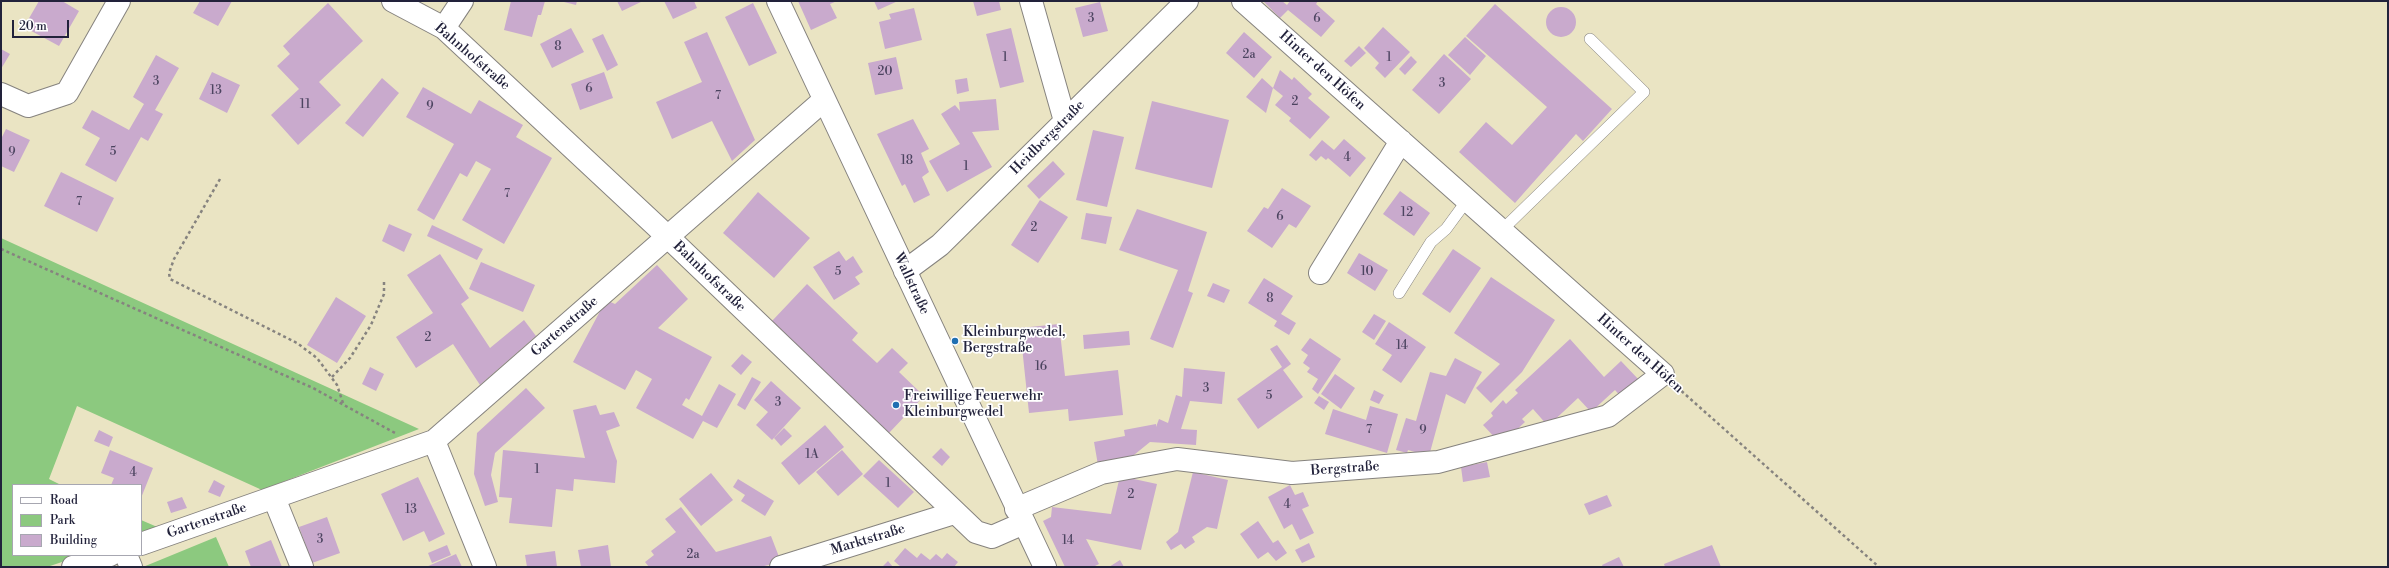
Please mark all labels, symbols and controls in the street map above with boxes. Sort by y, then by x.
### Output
scale bar [14,12,71,38]
house number: 3 [1088,12,1094,26]
house number: 6 [1313,12,1321,26]
text: 20 m [19,19,47,34]
street label: Bahnhofstraße [431,20,513,94]
street label: Hinter den Höfen [1275,28,1369,114]
house number: 8 [554,40,562,54]
house number: 2a [1243,48,1255,62]
house number: 1 [1002,51,1008,65]
house number: 1 [1386,51,1392,65]
house number: 20 [878,65,892,79]
house number: 3 [153,75,159,89]
house number: 3 [1439,77,1445,91]
house number: 6 [585,82,593,96]
house number: 13 [210,84,222,98]
house number: 7 [715,89,721,103]
house number: 2 [1292,95,1298,109]
street label: Heidbergstraße [1007,97,1089,179]
house number: 11 [300,98,310,112]
house number: 9 [426,100,434,114]
house number: 5 [110,145,116,159]
house number: 9 [8,146,16,160]
house number: 4 [1343,151,1351,165]
house number: 18 [901,154,913,168]
house number: 1 [963,160,969,174]
house number: 7 [504,187,510,201]
house number: 7 [76,195,82,209]
house number: 12 [1401,206,1413,220]
house number: 6 [1276,210,1284,224]
house number: 2 [1031,221,1037,235]
street label: Bahnhofstraße [669,238,749,316]
street label: Wallstraße [889,250,933,318]
house number: 5 [835,265,841,279]
house number: 10 [1361,265,1373,279]
house number: 8 [1266,292,1274,306]
street label: Gartenstraße [528,293,602,361]
street label: Hinter den Höfen [1593,311,1687,397]
place label: Kleinburgwedel, Bergstraße [963,325,1066,358]
house number: 2 [425,331,431,345]
marker: Kleinburgwedel, Bergstraße [950,336,960,346]
house number: 14 [1396,339,1408,353]
house number: 16 [1035,360,1047,374]
house number: 3 [1203,382,1209,396]
place label: Freiwillige Feuerwehr Kleinburgwedel [904,389,1043,422]
house number: 5 [1266,389,1272,403]
house number: 3 [775,396,781,410]
marker: Freiwillige Feuerwehr Kleinburgwedel [891,400,901,410]
house number: 7 [1366,423,1372,437]
house number: 9 [1419,424,1427,438]
house number: 1A [805,448,819,462]
street label: Bergstraße [1310,458,1380,480]
house number: 1 [534,463,540,477]
house number: 4 [129,466,137,480]
house number: 1 [885,477,891,491]
legend [12,484,142,556]
house number: 2 [1128,488,1134,502]
text: Road [50,493,78,508]
house number: 4 [1283,498,1291,512]
street label: Gartenstraße [165,499,249,543]
house number: 13 [405,503,417,517]
text: Park [50,513,75,528]
street label: Marktstraße [829,521,907,559]
text: Building [50,533,97,548]
house number: 3 [317,533,323,547]
house number: 14 [1062,534,1074,548]
house number: 2a [687,548,699,562]

